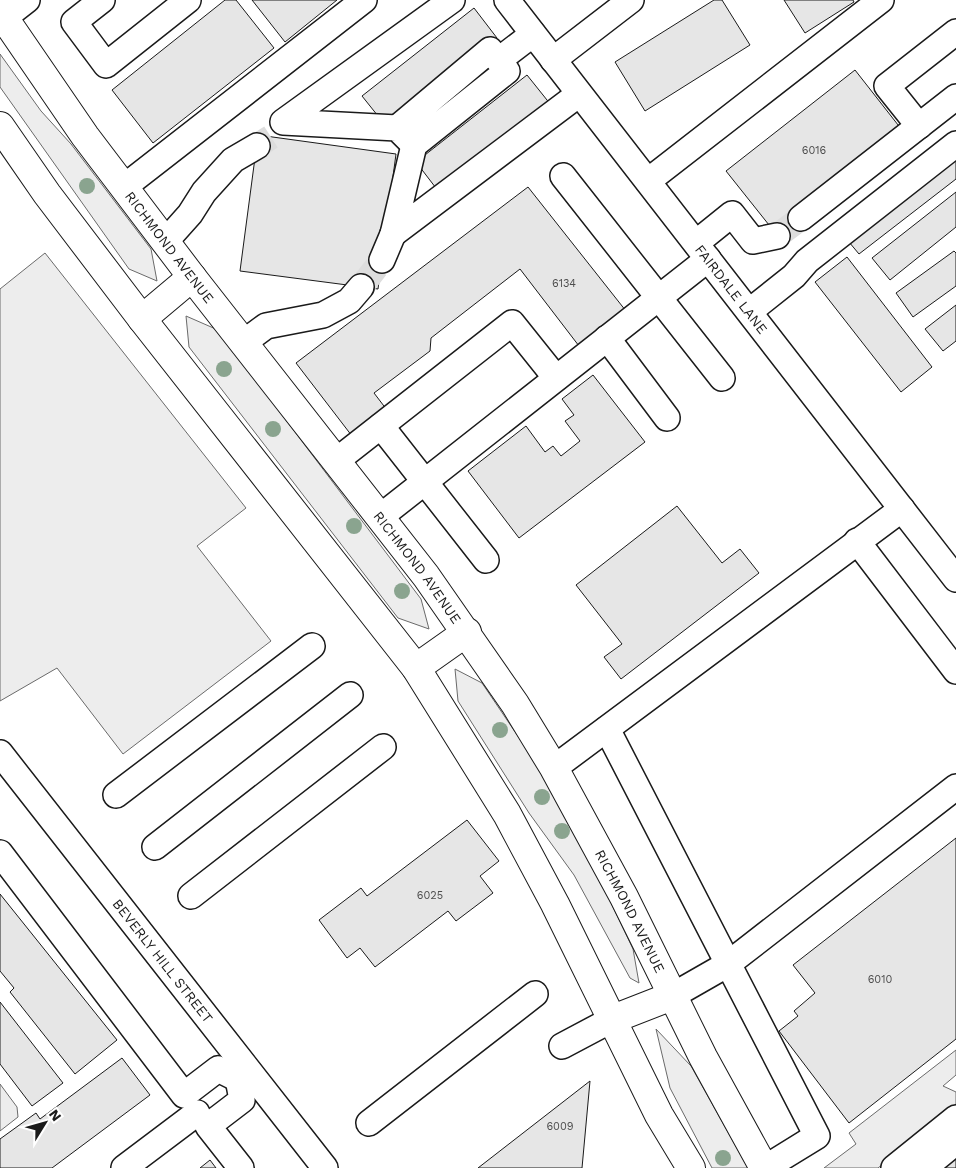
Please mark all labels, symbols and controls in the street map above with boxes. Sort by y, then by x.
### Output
house number: 6016 [802,144,827,157]
street label: RICHMOND AVENUE [122,188,217,306]
street label: FAIRDALE LANE [692,242,771,337]
house number: 6134 [552,277,576,290]
street label: RICHMOND AVENUE [370,508,465,627]
street label: RICHMOND AVENUE [592,847,668,975]
house number: 6025 [417,889,443,902]
street label: BEVERLY HILL STREET [109,896,216,1026]
house number: 6010 [868,973,892,986]
north arrow [20,1098,70,1148]
text: N [46,1106,65,1124]
house number: 6009 [546,1120,574,1133]

